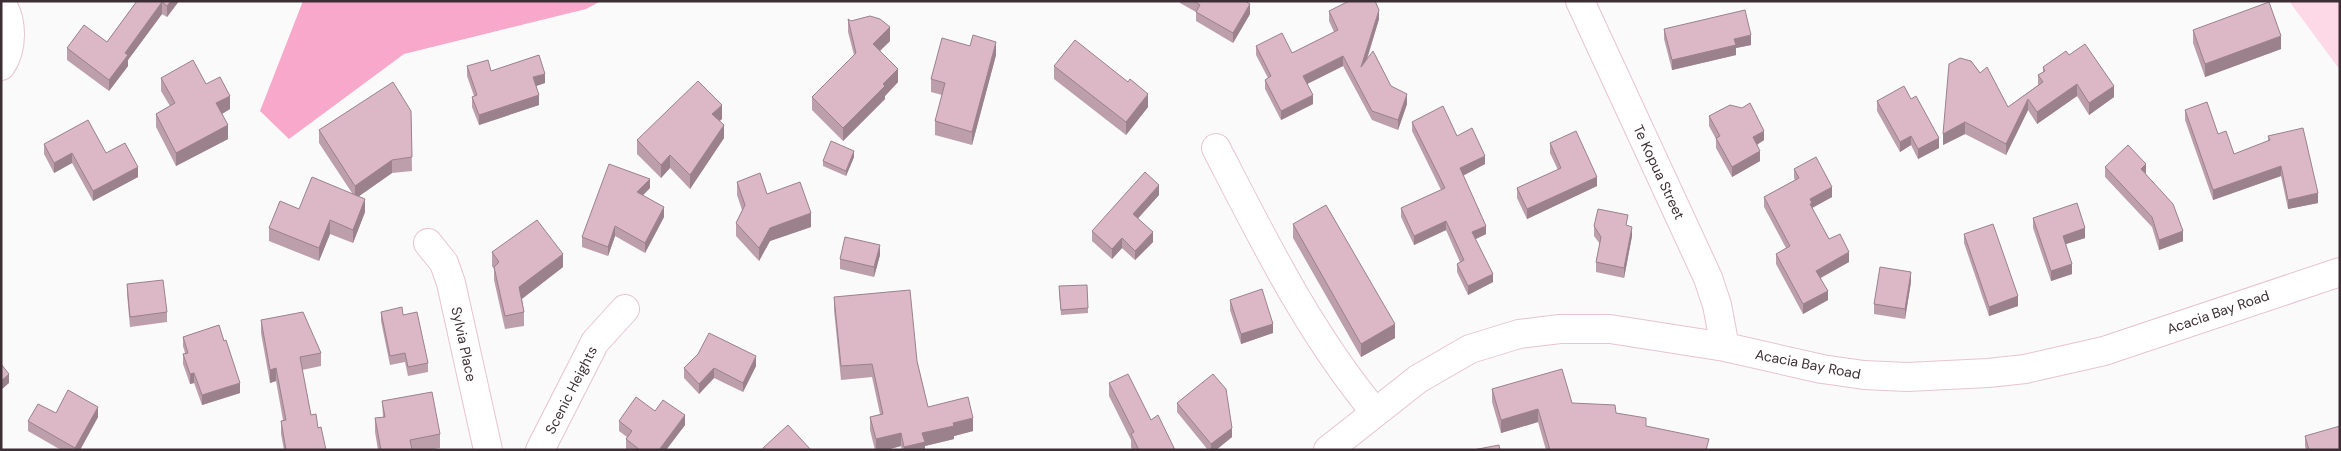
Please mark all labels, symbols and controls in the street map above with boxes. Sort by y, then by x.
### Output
street label: Te Kopua Street [1629,122,1689,222]
street label: Acacia Bay Road [2164,286,2272,338]
street label: Sylvia Place [447,305,481,383]
street label: Scenic Heights [541,343,601,437]
street label: Acacia Bay Road [1754,345,1862,383]

